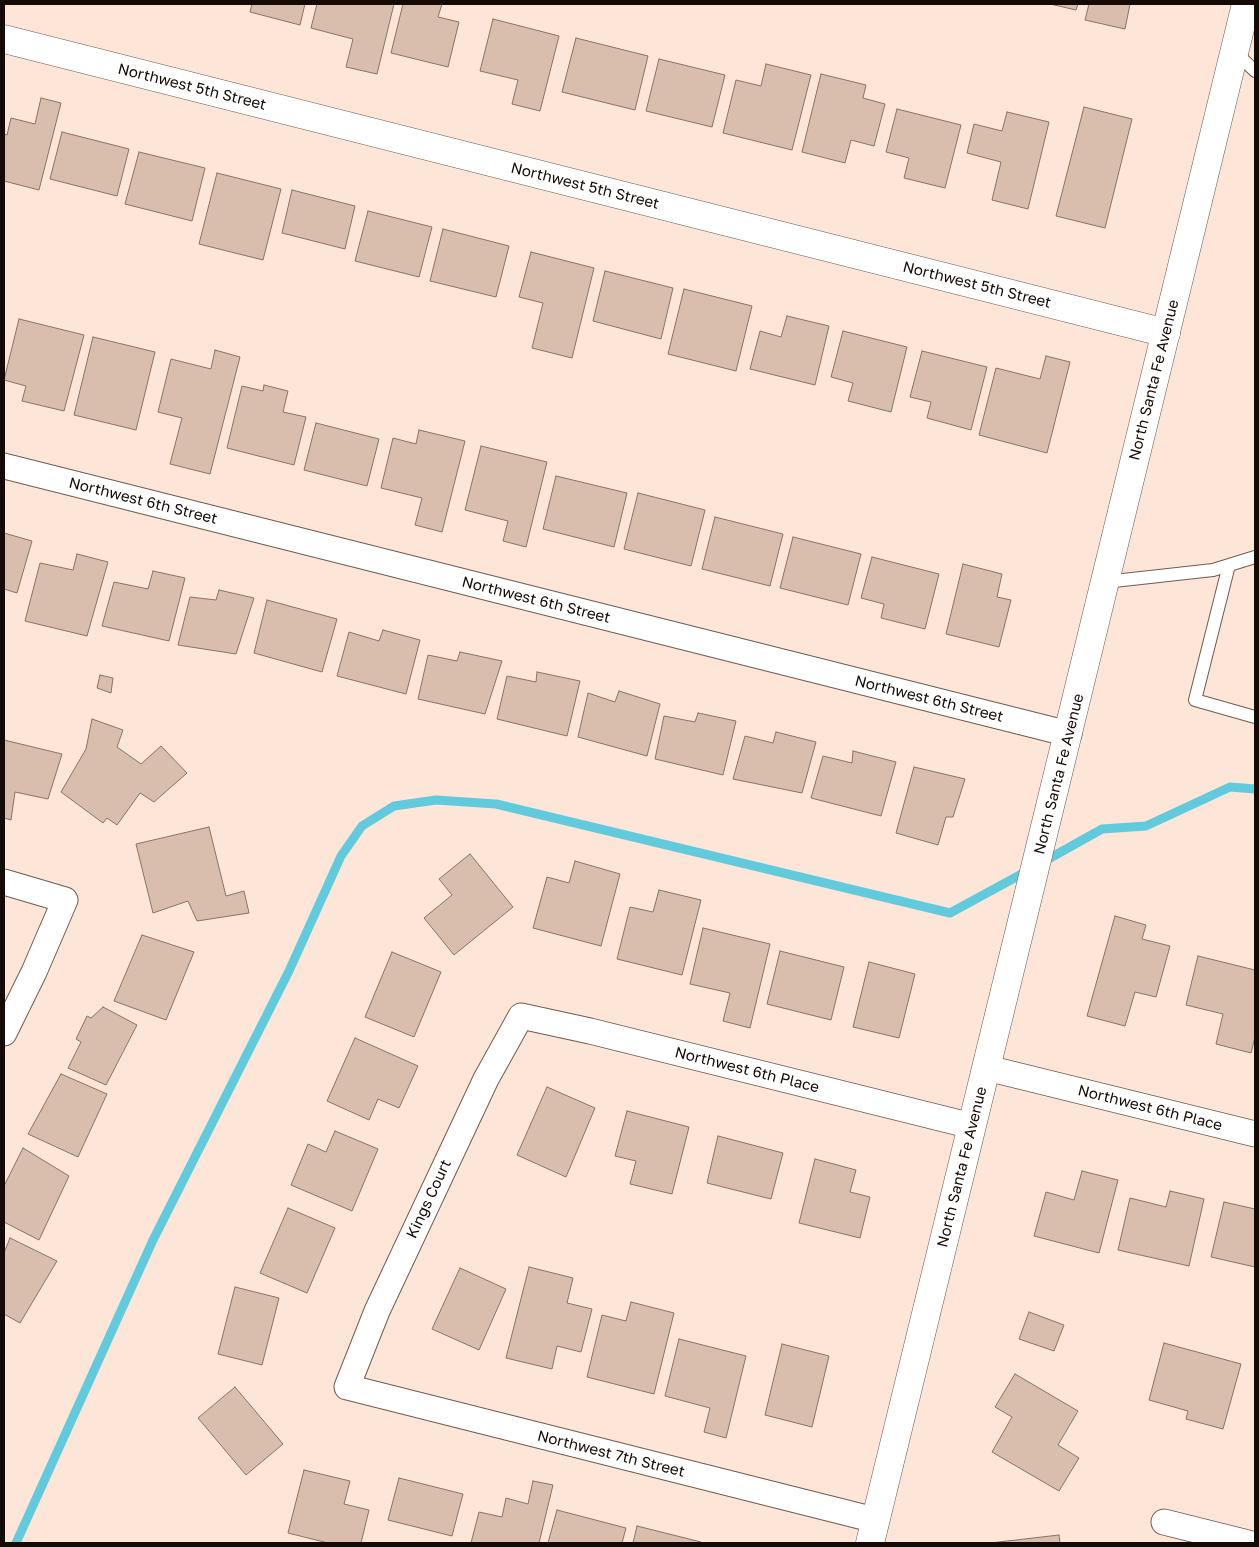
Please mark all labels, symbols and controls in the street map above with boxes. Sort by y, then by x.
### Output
street label: Northwest 5th Street [116,60,268,114]
street label: Northwest 5th Street [509,159,661,213]
street label: Northwest 5th Street [901,258,1053,312]
street label: North Santa Fe Avenue [1125,298,1183,462]
street label: Northwest 6th Street [67,474,219,528]
street label: Northwest 6th Street [460,573,612,627]
street label: Northwest 6th Street [853,672,1005,726]
street label: North Santa Fe Avenue [1030,692,1088,856]
street label: Northwest 6th Place [673,1043,821,1097]
street label: Northwest 6th Place [1076,1081,1224,1135]
street label: North Santa Fe Avenue [933,1085,991,1249]
street label: Kings Court [403,1157,455,1241]
street label: Northwest 7th Street [535,1427,687,1481]

